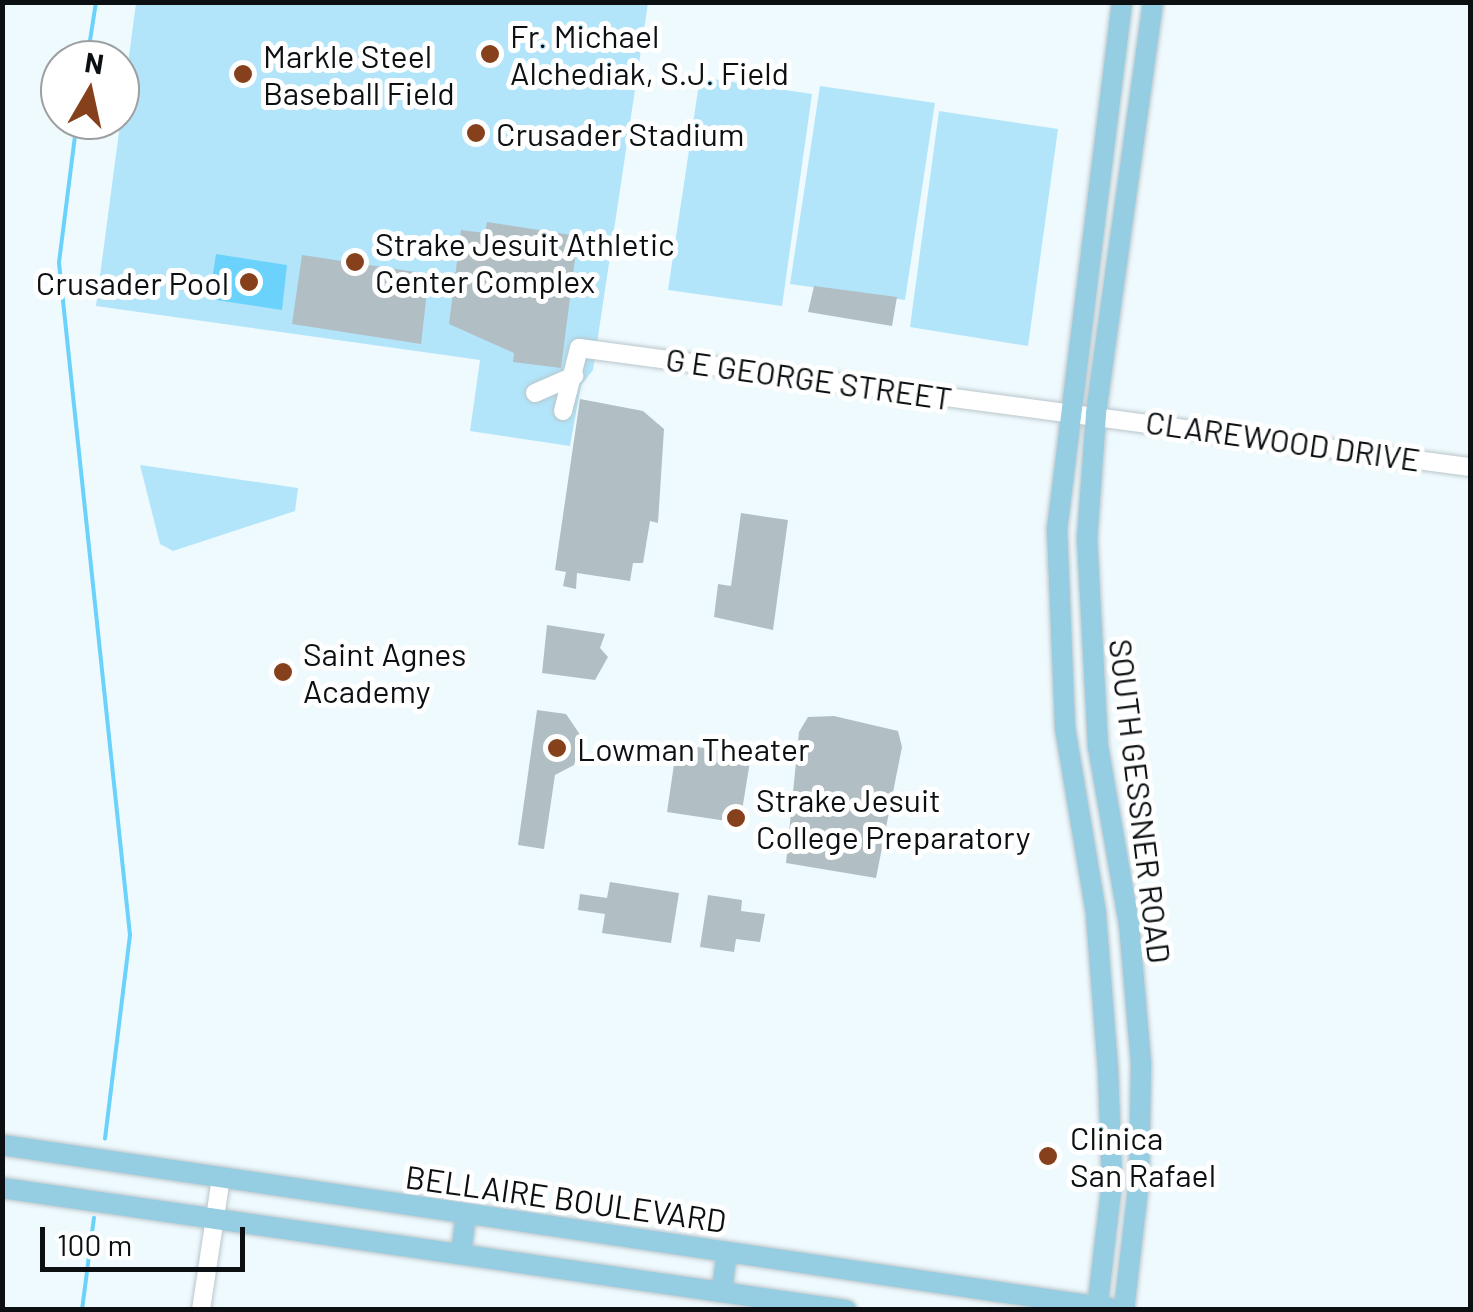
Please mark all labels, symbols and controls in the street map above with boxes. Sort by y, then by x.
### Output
place label: Fr. Michael Alchediak, S.J. Field [510,17,789,92]
place label: Markle Steel Baseball Field [263,37,455,112]
north arrow [40,40,140,140]
marker: Fr. Michael Alchediak, S.J. Field [479,43,501,65]
text: N [83,44,106,81]
marker: Markle Steel Baseball Field [232,63,254,85]
place label: Crusader Stadium [496,114,744,152]
marker: Crusader Stadium [465,122,487,144]
place label: Strake Jesuit Athletic Center Complex [375,225,675,300]
marker: Strake Jesuit Athletic Center Complex [344,251,366,273]
place label: Crusader Pool [36,263,229,301]
marker: Crusader Pool [238,271,260,293]
street label: G E GEORGE STREET [664,339,954,417]
street label: CLAREWOOD DRIVE [1143,402,1423,478]
place label: Saint Agnes Academy [303,635,466,710]
street label: SOUTH GESSNER ROAD [1102,637,1180,965]
marker: Saint Agnes Academy [272,661,294,683]
place label: Lowman Theater [577,729,810,767]
marker: Lowman Theater [546,737,568,759]
place label: Strake Jesuit College Preparatory [756,781,1030,856]
marker: Strake Jesuit College Preparatory [725,807,747,829]
place label: Clinica San Rafael [1070,1119,1216,1194]
marker: Clinica San Rafael [1035,1143,1061,1169]
street label: BELLAIRE BOULEVARD [403,1156,729,1240]
scale bar [45,1207,250,1269]
text: 100 m [57,1226,132,1262]

